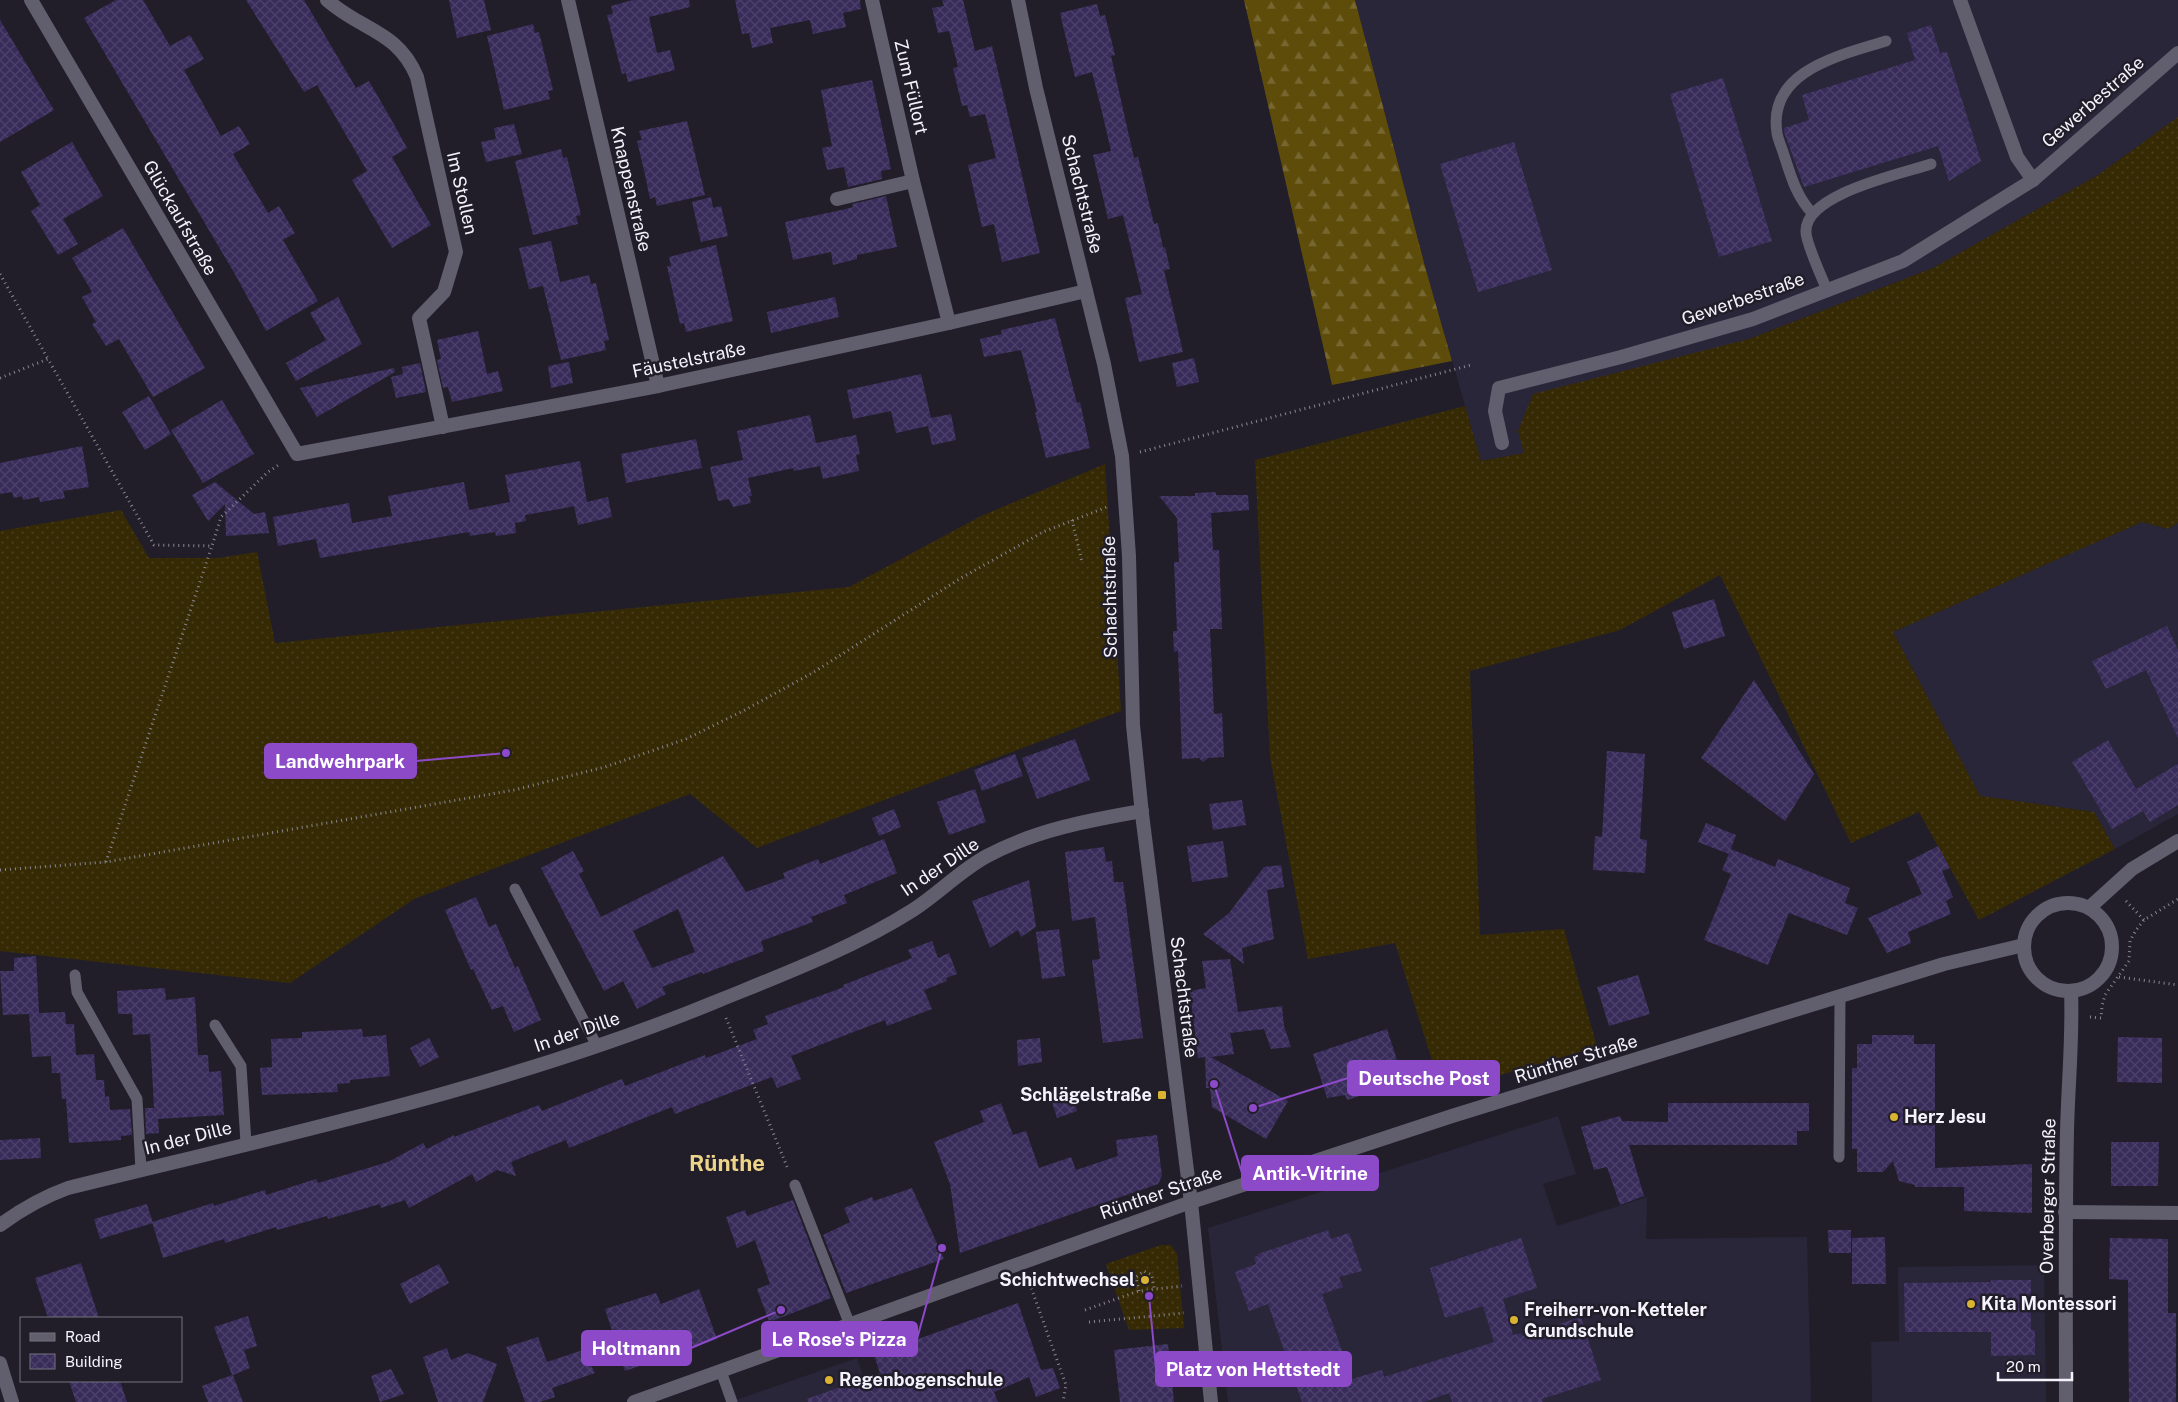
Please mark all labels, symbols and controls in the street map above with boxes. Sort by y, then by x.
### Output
street label: Zum Füllort [890,37,933,137]
street label: Gewerbestraße [2037,52,2148,152]
street label: Knappenstraße [607,124,656,254]
street label: Schachtstraße [1058,132,1107,256]
street label: Im Stollen [443,149,482,236]
street label: Glückaufstraße [139,157,222,279]
street label: Gewerbestraße [1679,268,1807,329]
street label: Fäustelstraße [630,337,747,382]
street label: Schachtstraße [1098,536,1121,658]
callout: Landwehrpark [265,744,416,778]
text: Landwehrpark [275,750,405,772]
street label: In der Dille [897,833,983,900]
street label: Schachtstraße [1167,935,1202,1059]
street label: In der Dille [531,1007,623,1056]
street label: Rünther Straße [1512,1030,1640,1087]
callout: Deutsche Post [1348,1061,1499,1095]
text: Deutsche Post [1358,1067,1490,1089]
place label: Schlägelstraße [1020,1084,1152,1105]
marker: Schlägelstraße [1156,1089,1168,1101]
place label: Herz Jesu [1904,1106,1986,1127]
marker: Herz Jesu [1888,1111,1900,1123]
street label: In der Dille [142,1117,234,1159]
street label: Overberger Straße [2036,1118,2059,1274]
district label: Rünthe [689,1150,765,1176]
callout: Antik-Vitrine [1242,1156,1378,1190]
street label: Rünther Straße [1097,1162,1225,1223]
text: Antik-Vitrine [1252,1162,1368,1184]
place label: Schichtwechsel [999,1269,1135,1290]
marker: Schichtwechsel [1139,1274,1151,1286]
place label: Kita Montessori [1981,1293,2116,1314]
marker: Kita Montessori [1965,1298,1977,1310]
place label: Freiherr-von-Ketteler Grundschule [1524,1299,1708,1341]
marker: Freiherr-von-Ketteler Grundschule [1508,1314,1520,1326]
legend [20,1317,182,1382]
callout: Le Rose's Pizza [762,1322,917,1356]
text: Road [65,1328,101,1345]
text: Le Rose's Pizza [771,1328,907,1350]
callout: Holtmann [582,1331,691,1365]
text: Holtmann [591,1337,681,1359]
scale bar [1998,1350,2072,1382]
callout: Platz von Hettstedt [1156,1352,1351,1386]
text: Building [65,1353,123,1370]
text: Platz von Hettstedt [1166,1358,1340,1380]
text: 20 m [2006,1358,2041,1375]
place label: Regenbogenschule [839,1369,1003,1390]
marker: Regenbogenschule [823,1374,835,1386]

